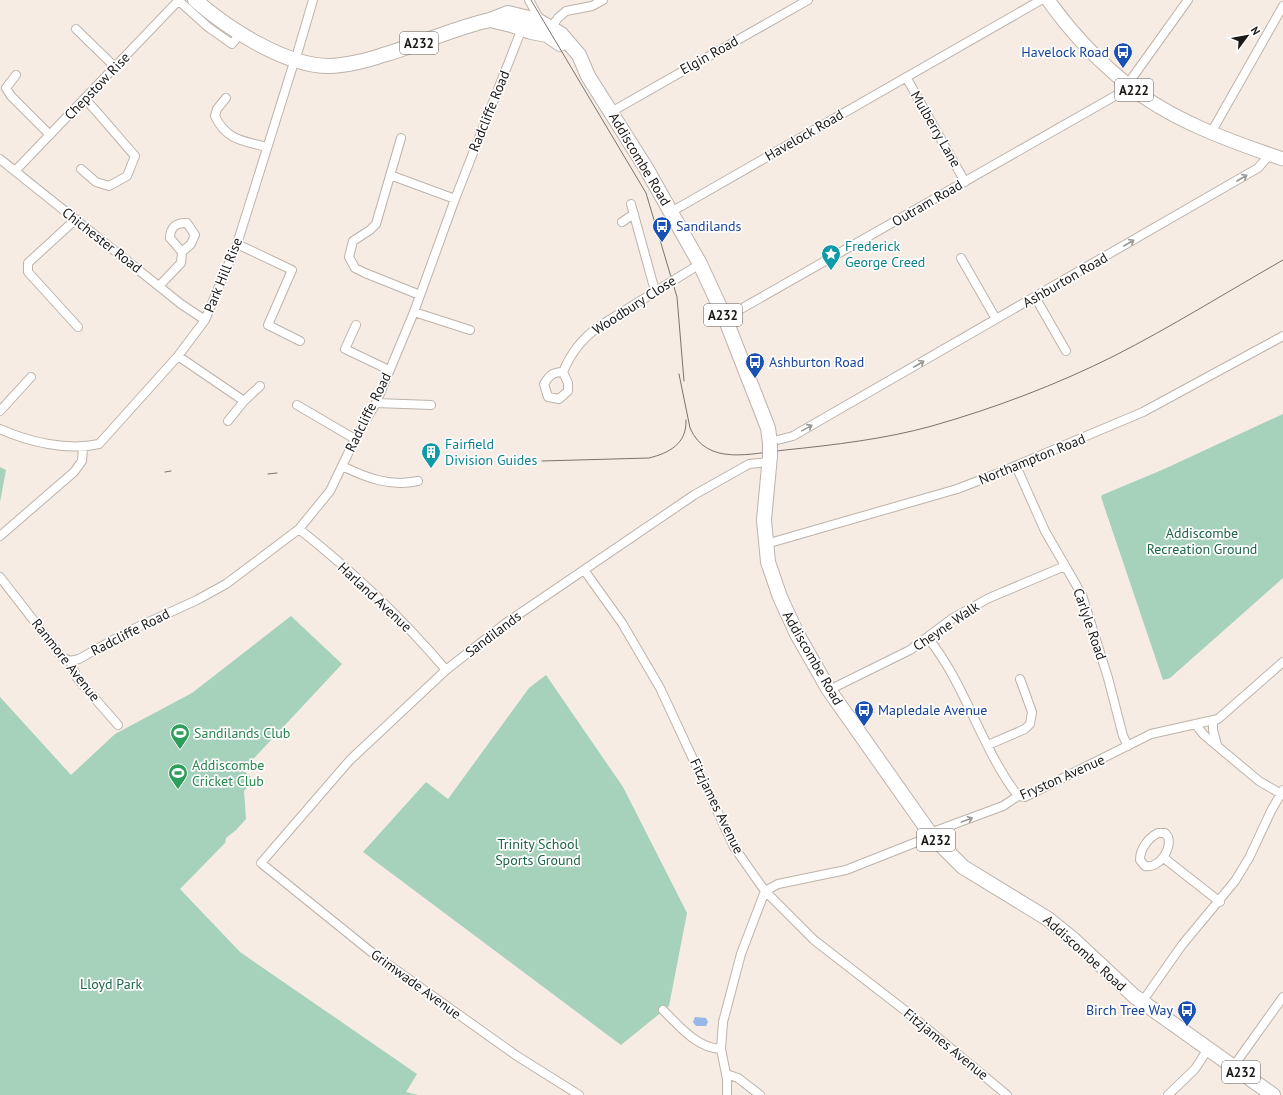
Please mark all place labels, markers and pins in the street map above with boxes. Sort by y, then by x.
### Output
bus stop icon: Havelock Road [1112,41,1134,69]
place label: Havelock Road [1021,43,1109,61]
bus stop icon: Sandilands [651,215,673,243]
place label: Sandilands [676,217,742,235]
place label: Frederick George Creed [845,237,925,271]
place icon: Frederick George Creed [820,243,842,271]
bus stop icon: Ashburton Road [744,351,766,379]
place label: Ashburton Road [769,353,864,371]
place label: Fairfield Division Guides [445,435,537,469]
building icon: Fairfield Division Guides [420,441,442,469]
bus stop icon: Mapledale Avenue [853,699,875,727]
place label: Mapledale Avenue [878,701,987,719]
sports icon: Sandilands Club [169,722,191,750]
place label: Sandilands Club [194,724,290,742]
place label: Addiscombe Cricket Club [192,756,264,790]
sports icon: Addiscombe Cricket Club [167,762,189,790]
bus stop icon: Birch Tree Way [1176,999,1198,1027]
place label: Birch Tree Way [1086,1001,1173,1019]

